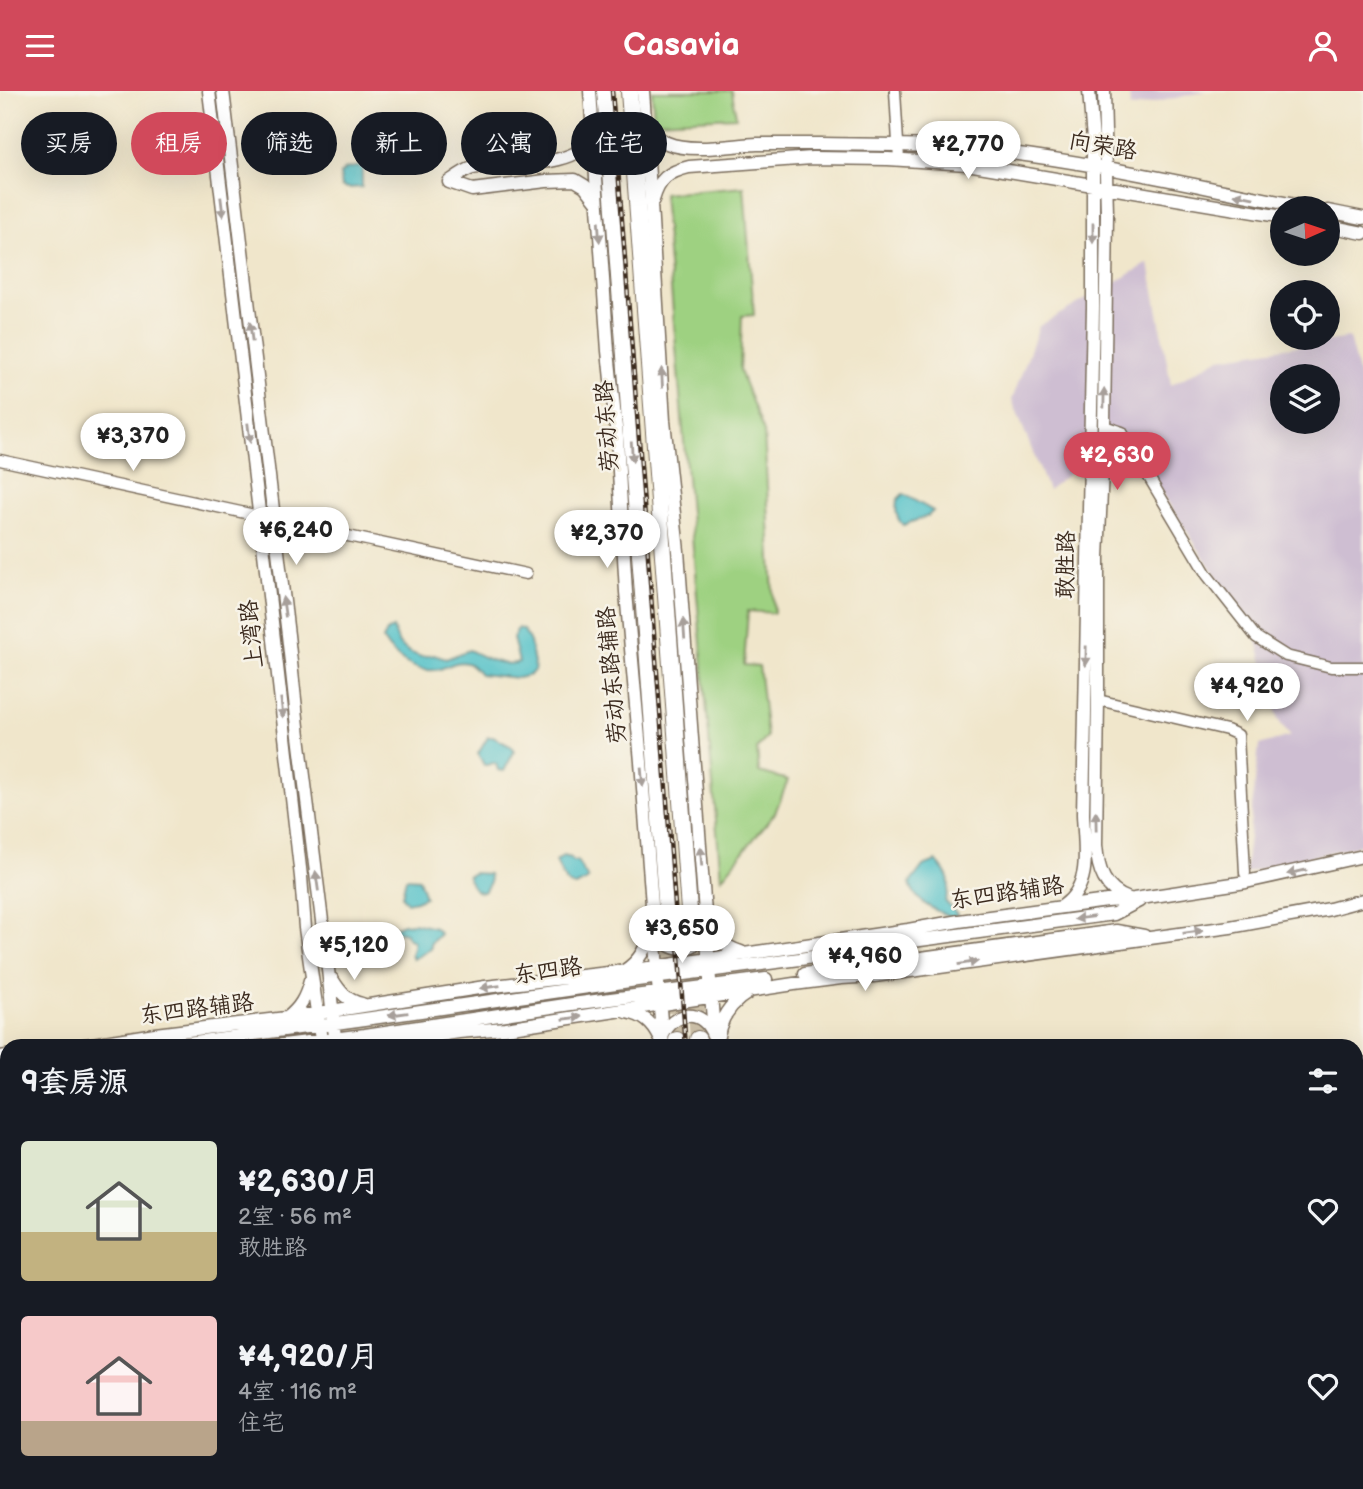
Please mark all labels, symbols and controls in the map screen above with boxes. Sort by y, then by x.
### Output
text: Casavia [623,26,740,65]
icon: menu [21,27,59,65]
icon: person [1304,27,1342,65]
chip: 买房 [21,112,117,175]
chip: 租房 [131,112,227,175]
chip: 筛选 [241,112,337,175]
chip: 新上 [351,112,447,175]
chip: 公寓 [461,112,557,175]
chip: 住宅 [571,112,667,175]
pin: ¥2,770 [911,122,1025,181]
street label: 向荣路 [1067,126,1139,166]
text: ¥2,770 [932,130,1004,158]
one-way arrow [1233,190,1255,201]
north arrow [1270,196,1340,266]
map controls [1270,196,1340,434]
one-way arrow [217,197,228,219]
one-way arrow [594,222,605,244]
one-way arrow [1087,222,1099,244]
button: locate [1270,280,1340,350]
one-way arrow [246,321,257,343]
button: layers [1270,364,1340,434]
one-way arrow [656,367,667,389]
street label: 劳动东路 [590,379,624,473]
one-way arrow [1099,386,1110,408]
pin: ¥3,370 [76,413,190,473]
text: ¥3,370 [96,422,170,450]
one-way arrow [244,423,255,445]
pin: ¥2,630 [1060,433,1174,492]
one-way arrow [627,441,638,463]
text: ¥2,630 [1080,441,1154,469]
pin: ¥6,240 [239,507,353,567]
pin: ¥2,370 [550,511,664,570]
text: ¥6,240 [259,516,333,544]
text: ¥2,370 [570,519,644,547]
street label: 敢胜路 [1051,530,1081,600]
one-way arrow [279,596,290,618]
street label: 上湾路 [234,598,270,670]
street label: 劳动东路辅路 [592,605,632,745]
one-way arrow [678,618,689,640]
one-way arrow [1080,645,1092,667]
pin: ¥4,920 [1190,663,1304,723]
text: ¥4,920 [1210,672,1284,700]
one-way arrow [276,697,287,719]
one-way arrow [637,766,648,788]
one-way arrow [1090,810,1102,832]
one-way arrow [695,845,706,867]
one-way arrow [1285,866,1307,877]
one-way arrow [312,870,323,892]
street label: 东四路辅路 [948,871,1066,915]
pin: ¥3,650 [625,905,739,965]
one-way arrow [1073,912,1095,923]
text: ¥3,650 [645,914,719,942]
pin: ¥5,120 [297,923,411,982]
one-way arrow [1182,927,1204,938]
text: ¥5,120 [319,931,389,959]
pin: ¥4,960 [808,933,922,993]
text: ¥4,960 [828,942,902,970]
street label: 东四路 [512,952,584,990]
one-way arrow [957,957,979,968]
one-way arrow [478,982,500,993]
street label: 东四路辅路 [138,988,256,1030]
one-way arrow [387,1009,409,1020]
one-way arrow [562,1012,584,1023]
icon: filters [1304,1062,1342,1100]
text: 9套房源 [21,1065,129,1101]
text: ¥2,630/月 [238,1164,380,1200]
icon: home [77,1169,161,1253]
icon: heart [1304,1192,1342,1230]
text: 2室 · 56 m² [238,1203,352,1231]
text: 敢胜路 [238,1234,307,1262]
text: ¥4,920/月 [238,1339,379,1375]
icon: home [77,1344,161,1428]
icon: heart [1304,1367,1342,1405]
text: 4室 · 116 m² [238,1378,357,1406]
text: 住宅 [238,1409,284,1437]

